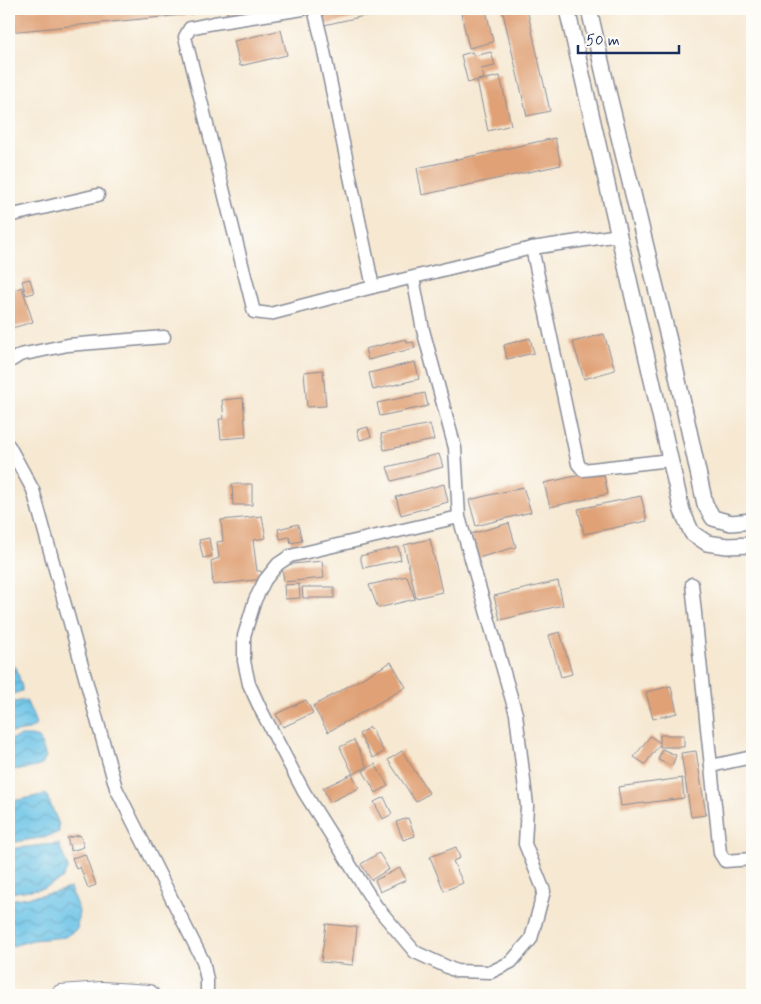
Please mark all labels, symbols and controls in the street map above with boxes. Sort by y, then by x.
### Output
scale bar [578,22,680,54]
text: 50 m [586,31,620,51]

